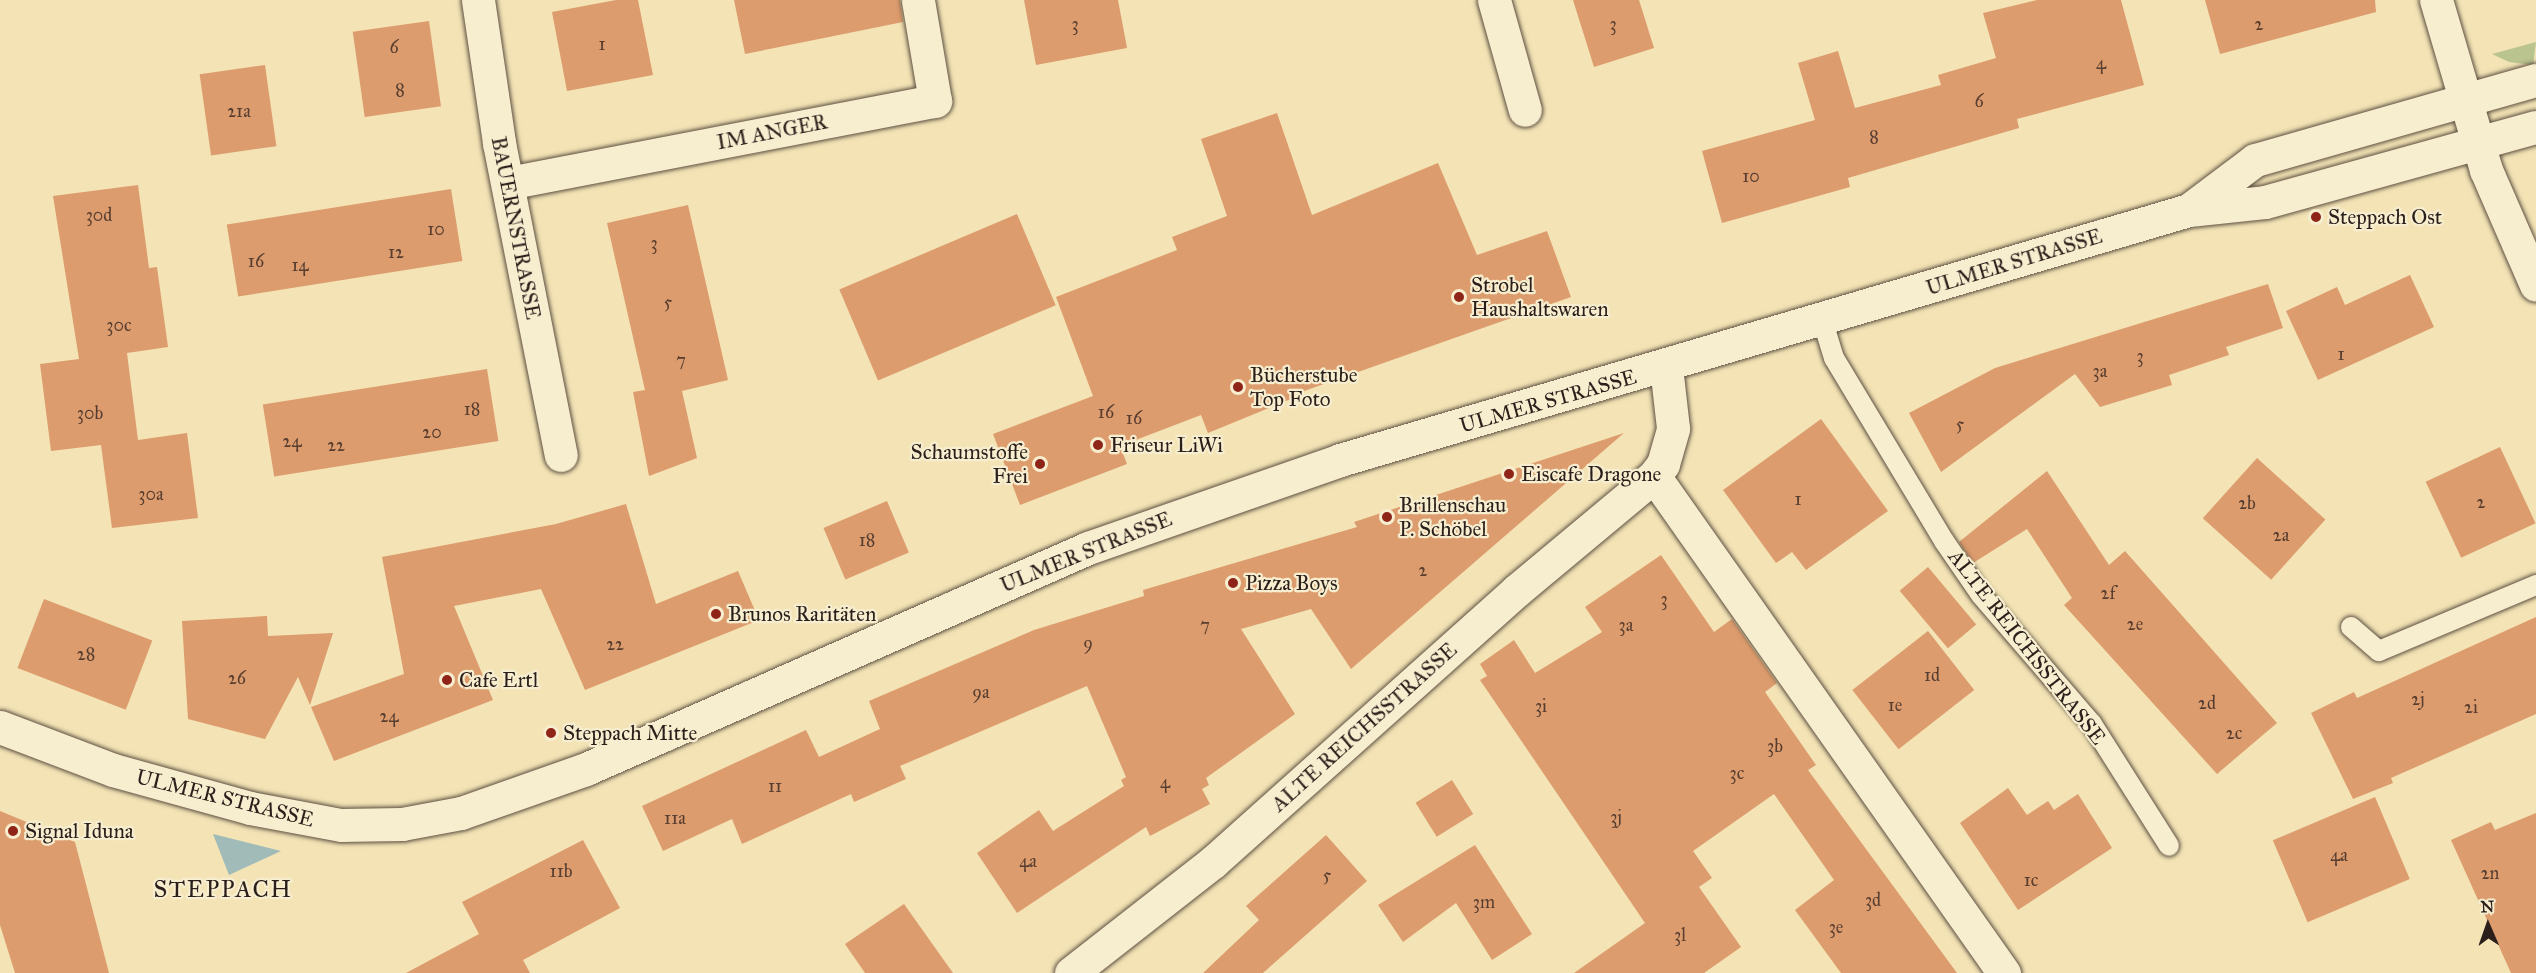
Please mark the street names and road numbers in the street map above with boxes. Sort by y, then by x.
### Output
street label: IM ANGER [715,109,829,155]
street label: BAUERNSTRASSE [486,134,546,322]
street label: ULMER STRASSE [1923,223,2105,301]
street label: ULMER STRASSE [1457,364,1639,438]
street label: ULMER STRASSE [997,506,1175,598]
street label: ALTE REICHSSTRASSE [1943,544,2111,750]
street label: ALTE REICHSSTRASSE [1266,637,1462,817]
street label: ULMER STRASSE [133,764,317,832]

